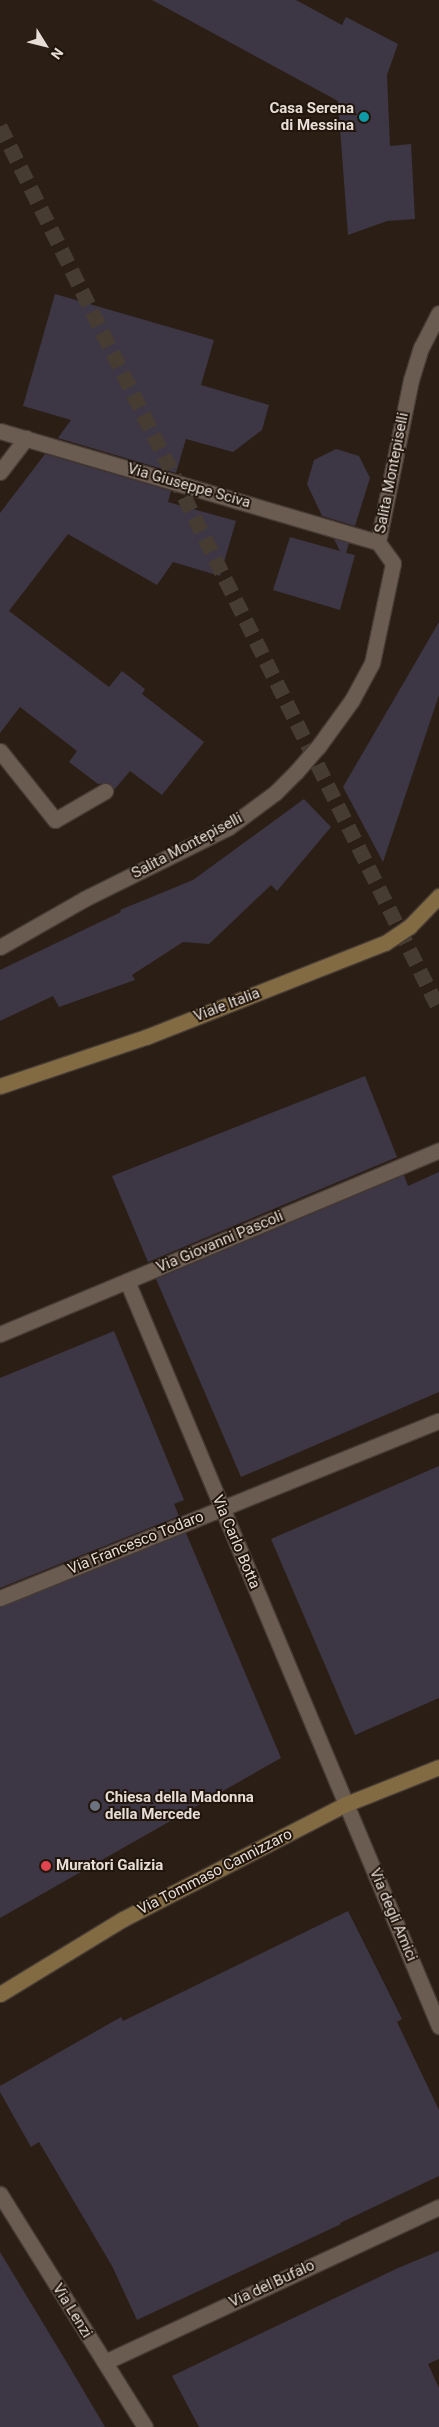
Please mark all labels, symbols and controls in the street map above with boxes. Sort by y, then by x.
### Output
north arrow [20,20,70,70]
text: N [48,45,67,63]
place label: Casa Serena di Messina [269,99,354,134]
marker: Casa Serena di Messina [358,111,370,123]
street label: Salita Montepiselli [371,411,413,535]
street label: Via Giuseppe Sciva [125,460,253,512]
street label: Salita Montepiselli [129,809,245,883]
street label: Viale Italia [191,984,263,1026]
street label: Via Giovanni Pascoli [154,1207,286,1277]
street label: Via Carlo Botta [208,1493,264,1591]
street label: Via Francesco Todaro [65,1508,207,1578]
place label: Chiesa della Madonna della Mercede [105,1788,254,1823]
marker: Chiesa della Madonna della Mercede [89,1800,101,1812]
street label: Via Tommaso Cannizzaro [135,1825,295,1919]
place label: Muratori Galizia [56,1857,163,1875]
marker: Muratori Galizia [40,1860,52,1872]
street label: Via degli Amici [365,1866,421,1964]
street label: Via del Bufalo [226,2256,318,2312]
street label: Via Lenzi [48,2281,96,2341]

